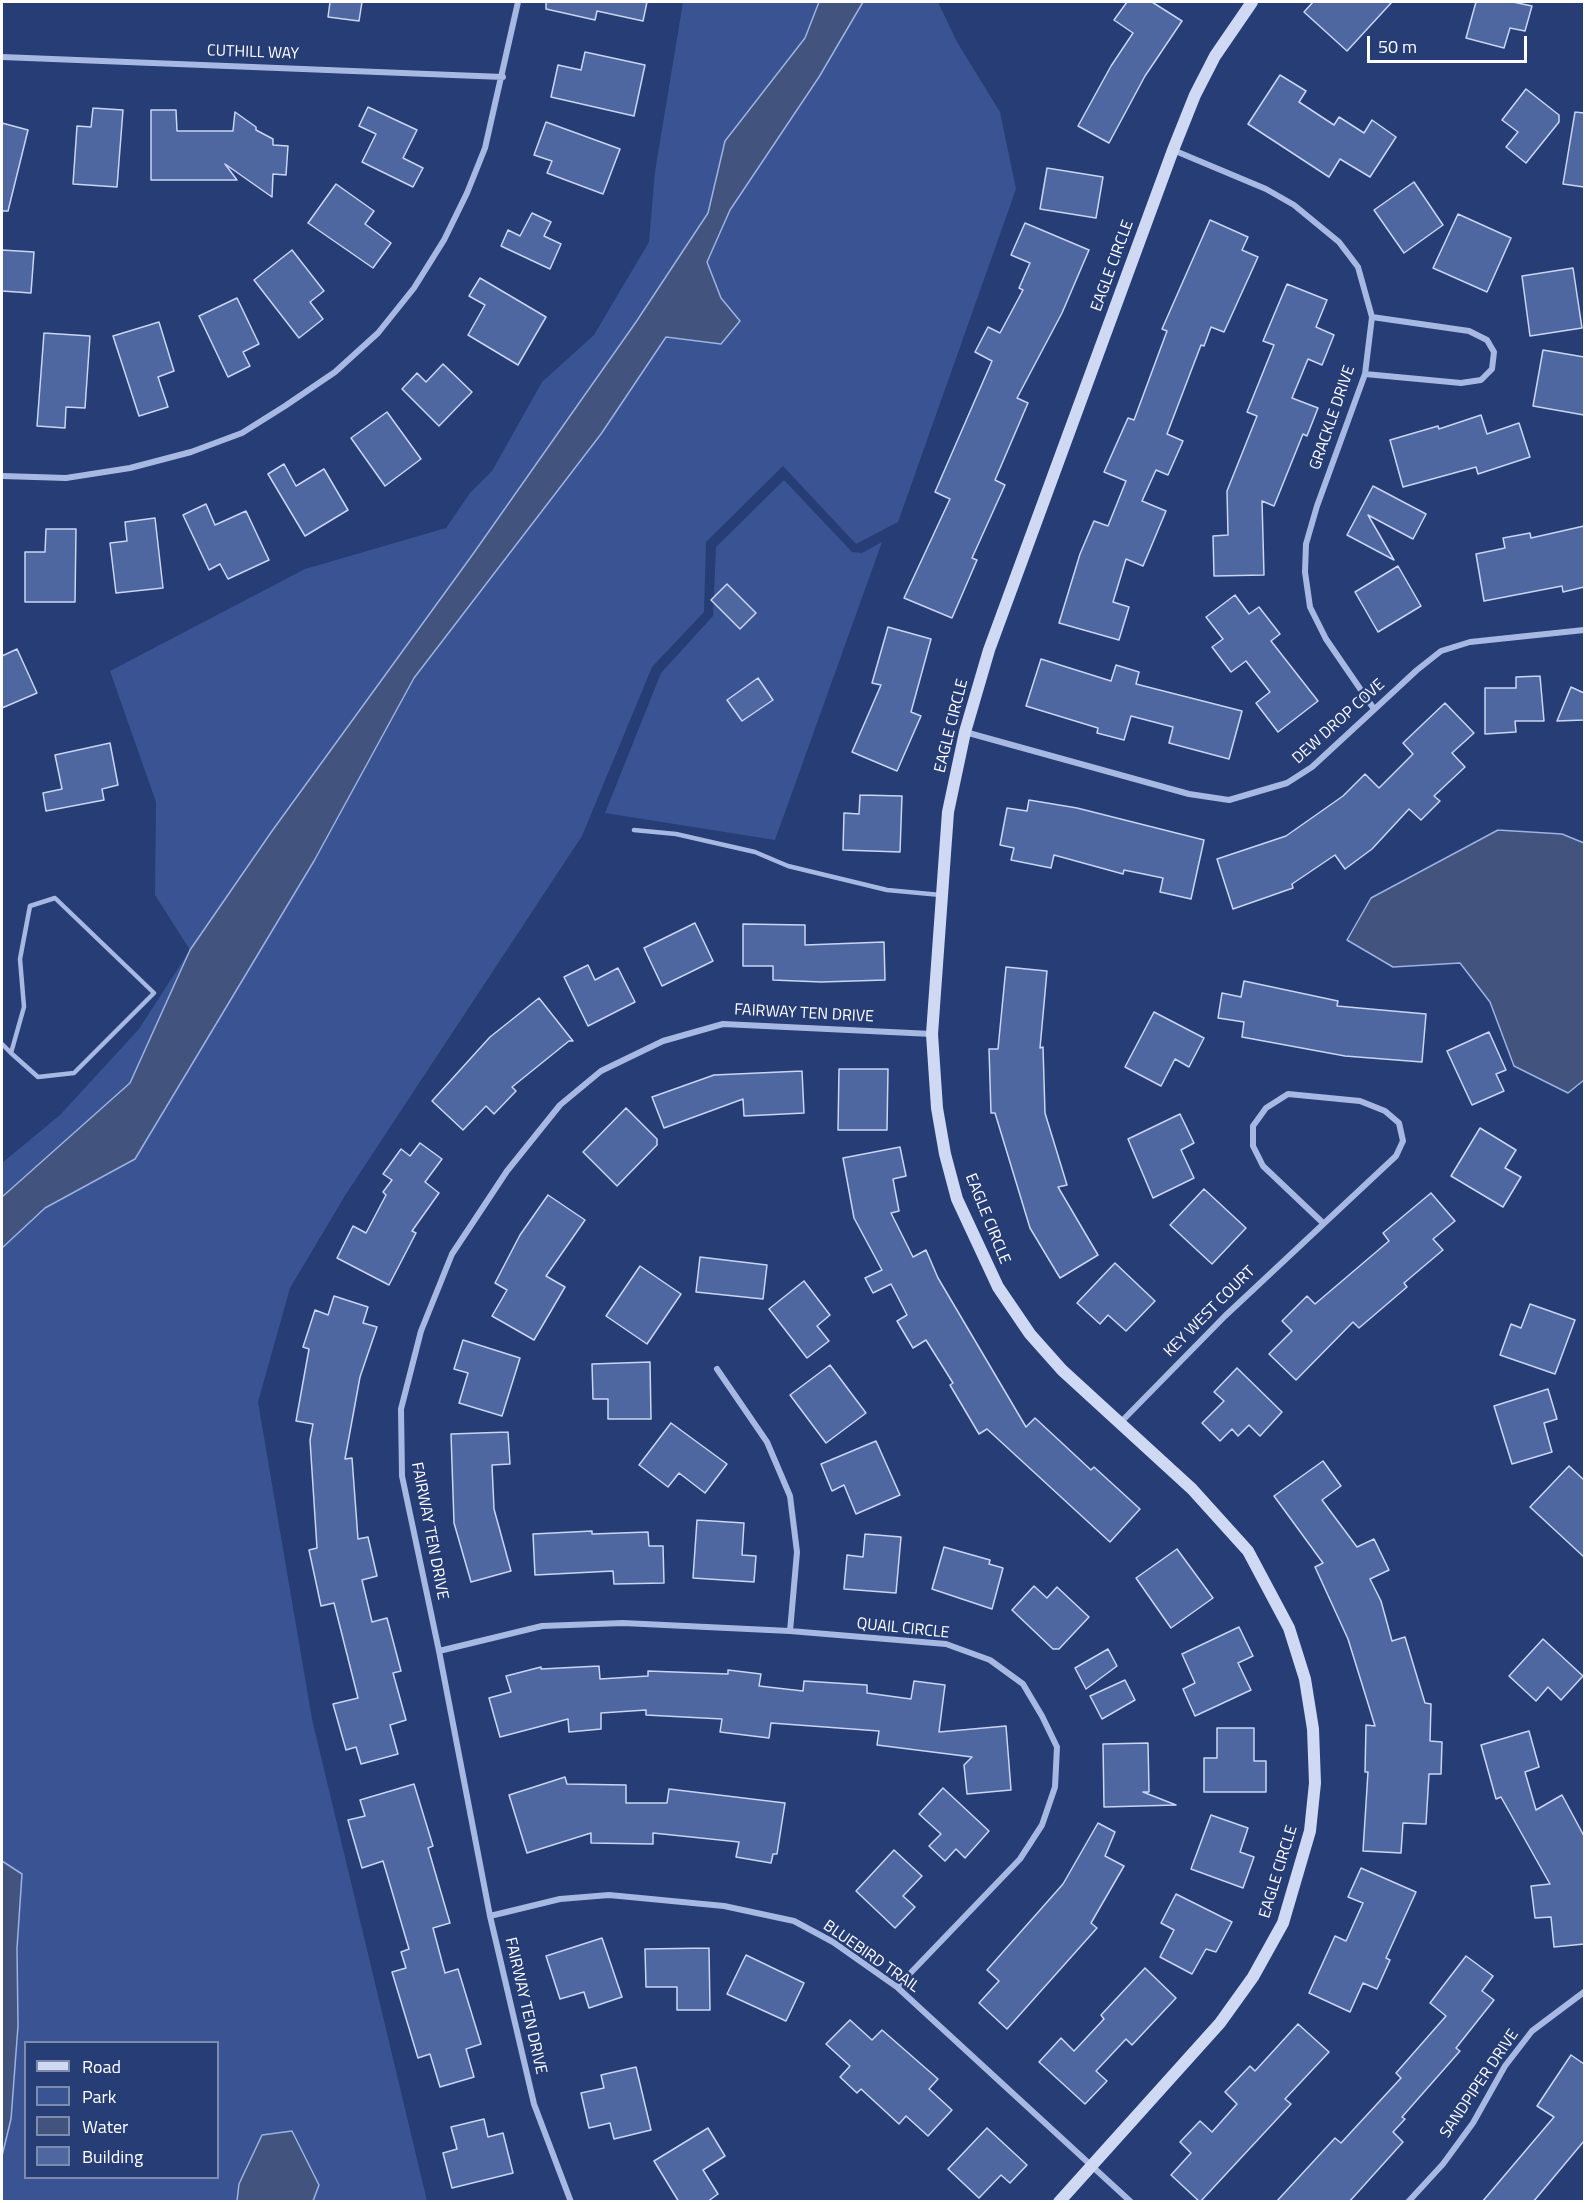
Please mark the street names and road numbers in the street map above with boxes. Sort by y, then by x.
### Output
street label: CUTHILL WAY [207,42,299,64]
street label: EAGLE CIRCLE [1088,218,1138,314]
street label: GRACKLE DRIVE [1306,363,1360,473]
street label: DEW DROP COVE [1289,675,1389,769]
street label: EAGLE CIRCLE [931,677,973,775]
street label: FAIRWAY TEN DRIVE [734,1001,874,1027]
street label: EAGLE CIRCLE [960,1171,1014,1267]
street label: KEY WEST COURT [1160,1262,1260,1362]
street label: FAIRWAY TEN DRIVE [406,1461,452,1601]
street label: QUAIL CIRCLE [856,1615,950,1643]
street label: EAGLE CIRCLE [1256,1823,1302,1921]
street label: BLUEBIRD TRAIL [819,1917,923,1997]
street label: FAIRWAY TEN DRIVE [500,1936,550,2076]
street label: SANDPIPER DRIVE [1437,2026,1523,2142]

